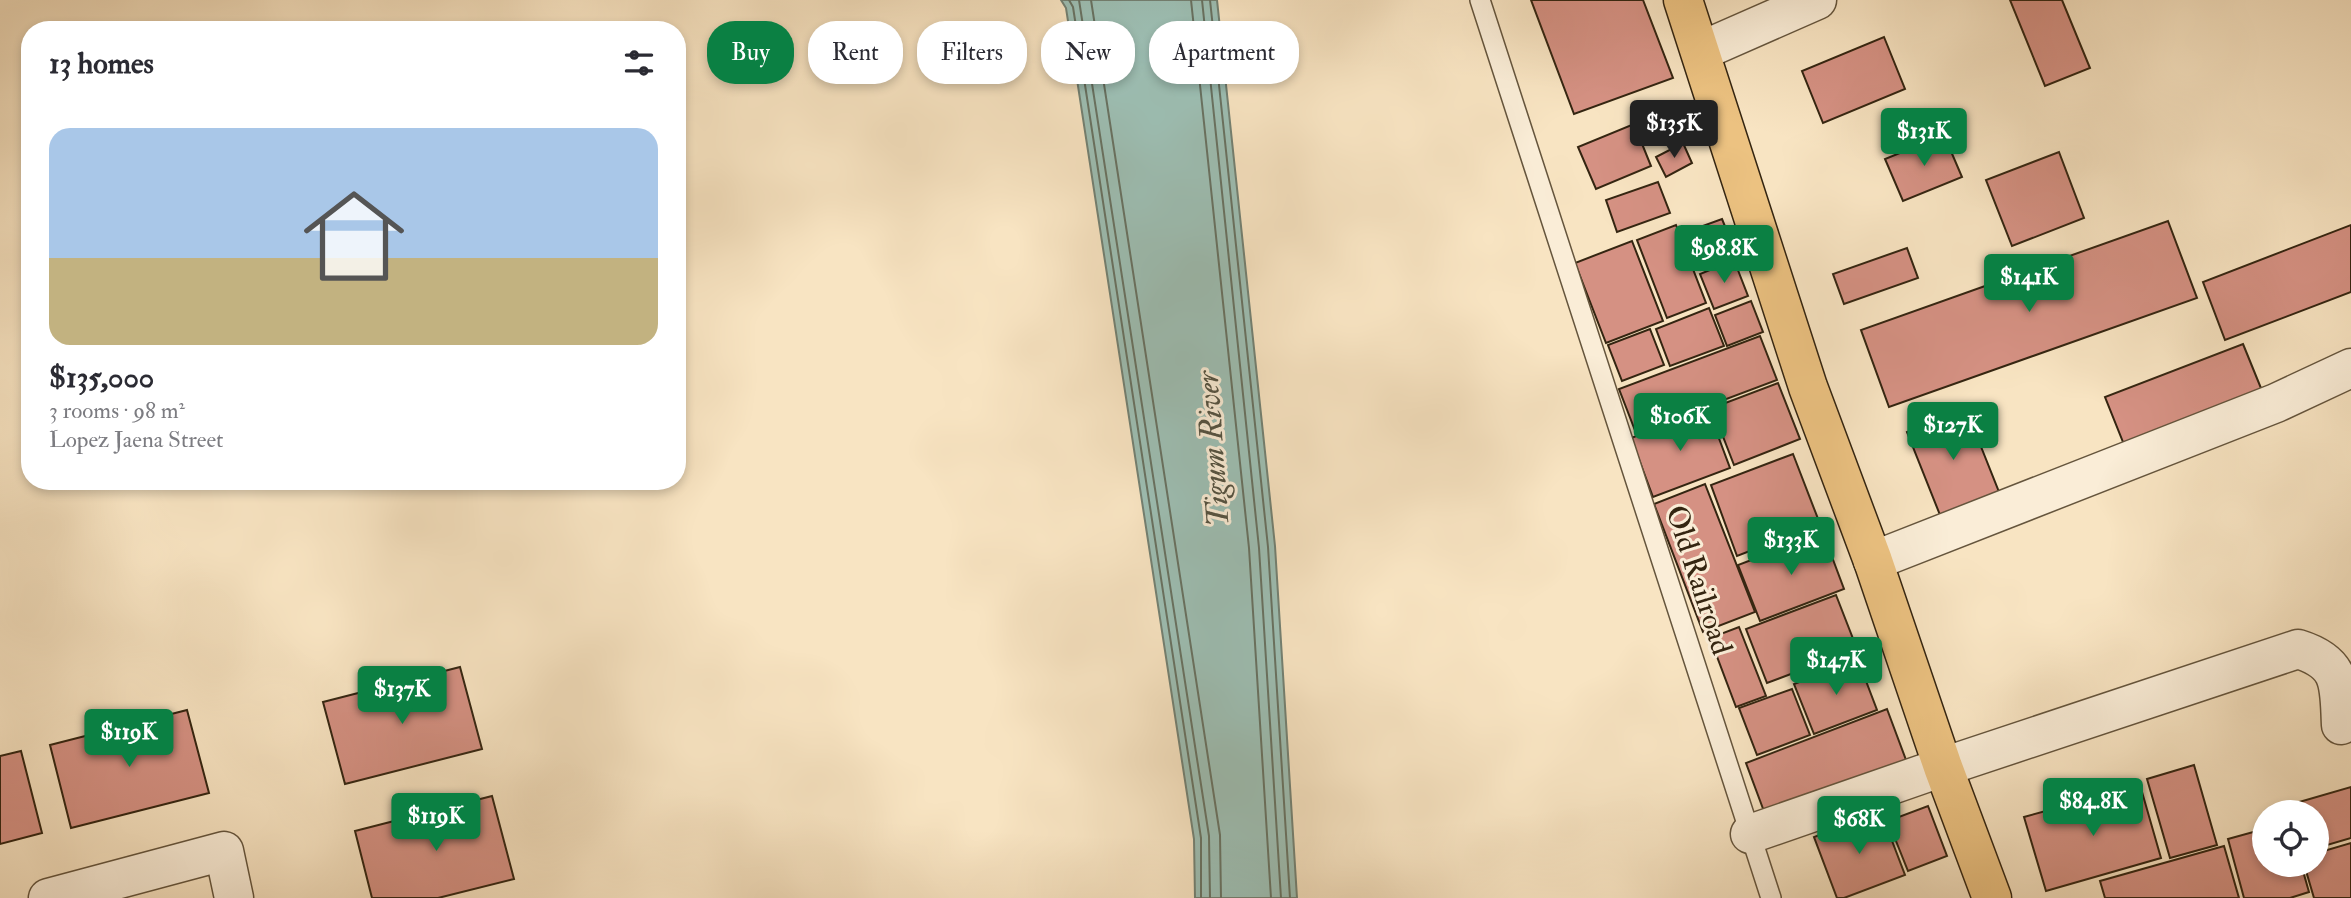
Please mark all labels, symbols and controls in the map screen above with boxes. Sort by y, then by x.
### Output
chip: Buy [707,21,794,84]
chip: Rent [808,21,903,84]
chip: Filters [917,21,1027,84]
chip: New [1041,21,1135,84]
chip: Apartment [1149,21,1299,84]
icon: filters [620,44,658,82]
text: 13 homes [49,45,154,82]
pin: $135K [1625,100,1723,160]
text: $135K [1646,108,1702,137]
pin: $131K [1875,108,1973,168]
text: $131K [1897,116,1951,145]
icon: home [291,173,417,299]
pin: $98.8K [1667,226,1781,285]
text: $98.8K [1691,233,1757,262]
pin: $141K [1980,254,2078,314]
text: $141K [2000,262,2058,291]
text: $135,000 [49,359,154,396]
water label: Tigum River [1187,368,1238,528]
pin: $106K [1631,393,1729,453]
text: 3 rooms · 98 m² [49,396,185,425]
text: $106K [1650,401,1710,430]
pin: $127K [1904,402,2002,462]
text: $127K [1923,410,1983,439]
text: Lopez Jaena Street [49,425,224,454]
street label: Old Railroad [1657,501,1741,660]
pin: $133K [1742,518,1840,577]
text: $133K [1764,525,1818,554]
pin: $147K [1787,638,1885,697]
text: $147K [1806,645,1866,674]
pin: $137K [353,666,451,726]
text: $137K [374,674,430,703]
pin: $119K [80,710,178,769]
text: $119K [100,717,158,746]
pin: $84.8K [2036,778,2150,838]
text: $84.8K [2059,786,2127,815]
pin: $119K [387,794,485,853]
pin: $68K [1818,796,1900,856]
map controls [2252,800,2329,877]
button: locate [2252,800,2329,877]
text: $119K [407,801,465,830]
text: $68K [1833,804,1885,833]

